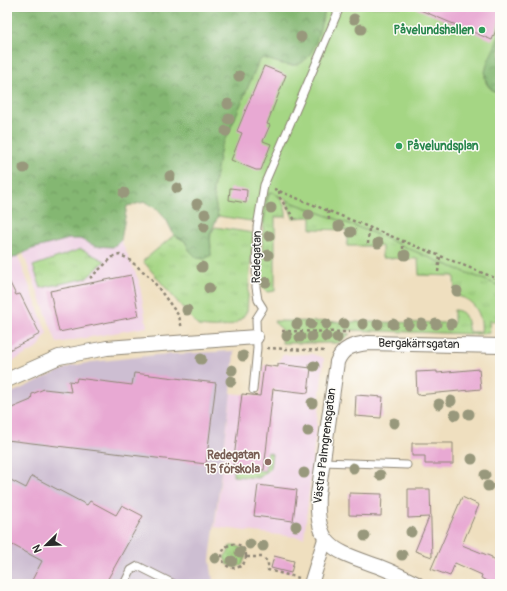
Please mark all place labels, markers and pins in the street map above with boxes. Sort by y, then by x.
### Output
place label: Påvelundshallen [394,23,474,38]
marker: Påvelundshallen [477,25,487,35]
place label: Påvelundsplan [407,139,479,154]
marker: Påvelundsplan [394,141,404,151]
place label: Redegatan 15 förskola [205,448,260,477]
marker: Redegatan 15 förskola [263,457,273,467]

